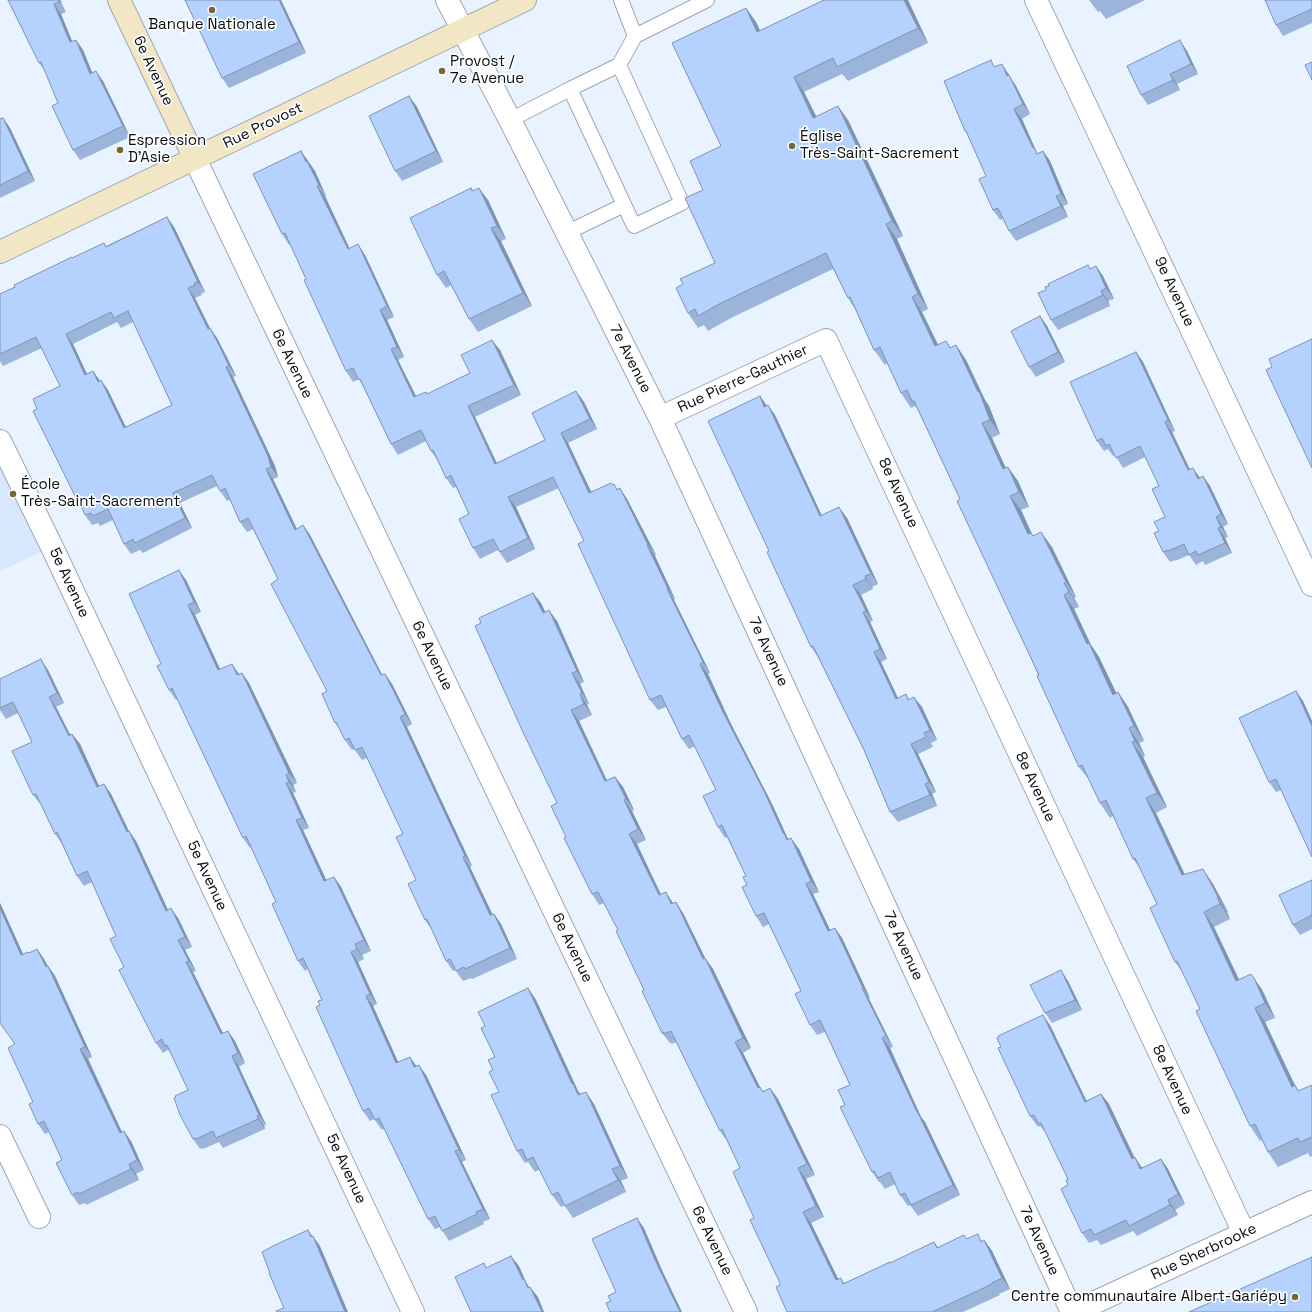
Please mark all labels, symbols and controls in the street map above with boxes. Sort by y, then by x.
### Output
marker: Banque Nationale [207,5,217,15]
place label: Banque Nationale [148,16,276,34]
street label: 6e Avenue [129,33,177,109]
place label: Provost / 7e Avenue [450,53,524,88]
marker: Provost / 7e Avenue [437,66,447,76]
street label: Rue Provost [220,99,306,153]
place label: Église Très-Saint-Sacrement [800,128,959,163]
place label: Espression D'Asie [128,132,206,167]
marker: Église Très-Saint-Sacrement [787,141,797,151]
marker: Espression D'Asie [115,145,125,155]
street label: 9e Avenue [1150,254,1198,330]
street label: 7e Avenue [605,322,655,396]
street label: 6e Avenue [267,326,317,402]
street label: Rue Pierre-Gauthier [675,341,811,417]
street label: 8e Avenue [874,455,922,531]
place label: École Très-Saint-Sacrement [21,476,180,511]
marker: École Très-Saint-Sacrement [8,489,18,499]
street label: 5e Avenue [45,545,93,621]
street label: 7e Avenue [744,615,792,689]
street label: 6e Avenue [407,618,457,694]
street label: 8e Avenue [1011,749,1059,825]
street label: 5e Avenue [183,838,231,914]
street label: 7e Avenue [879,909,927,983]
street label: 6e Avenue [547,910,597,986]
street label: 8e Avenue [1148,1042,1196,1118]
street label: 5e Avenue [322,1131,370,1207]
street label: 6e Avenue [687,1203,737,1279]
street label: 7e Avenue [1015,1204,1063,1278]
street label: Rue Sherbrooke [1148,1220,1260,1284]
place label: Centre communautaire Albert-Gariépy [1011,1288,1287,1306]
marker: Centre communautaire Albert-Gariépy [1290,1292,1300,1302]

